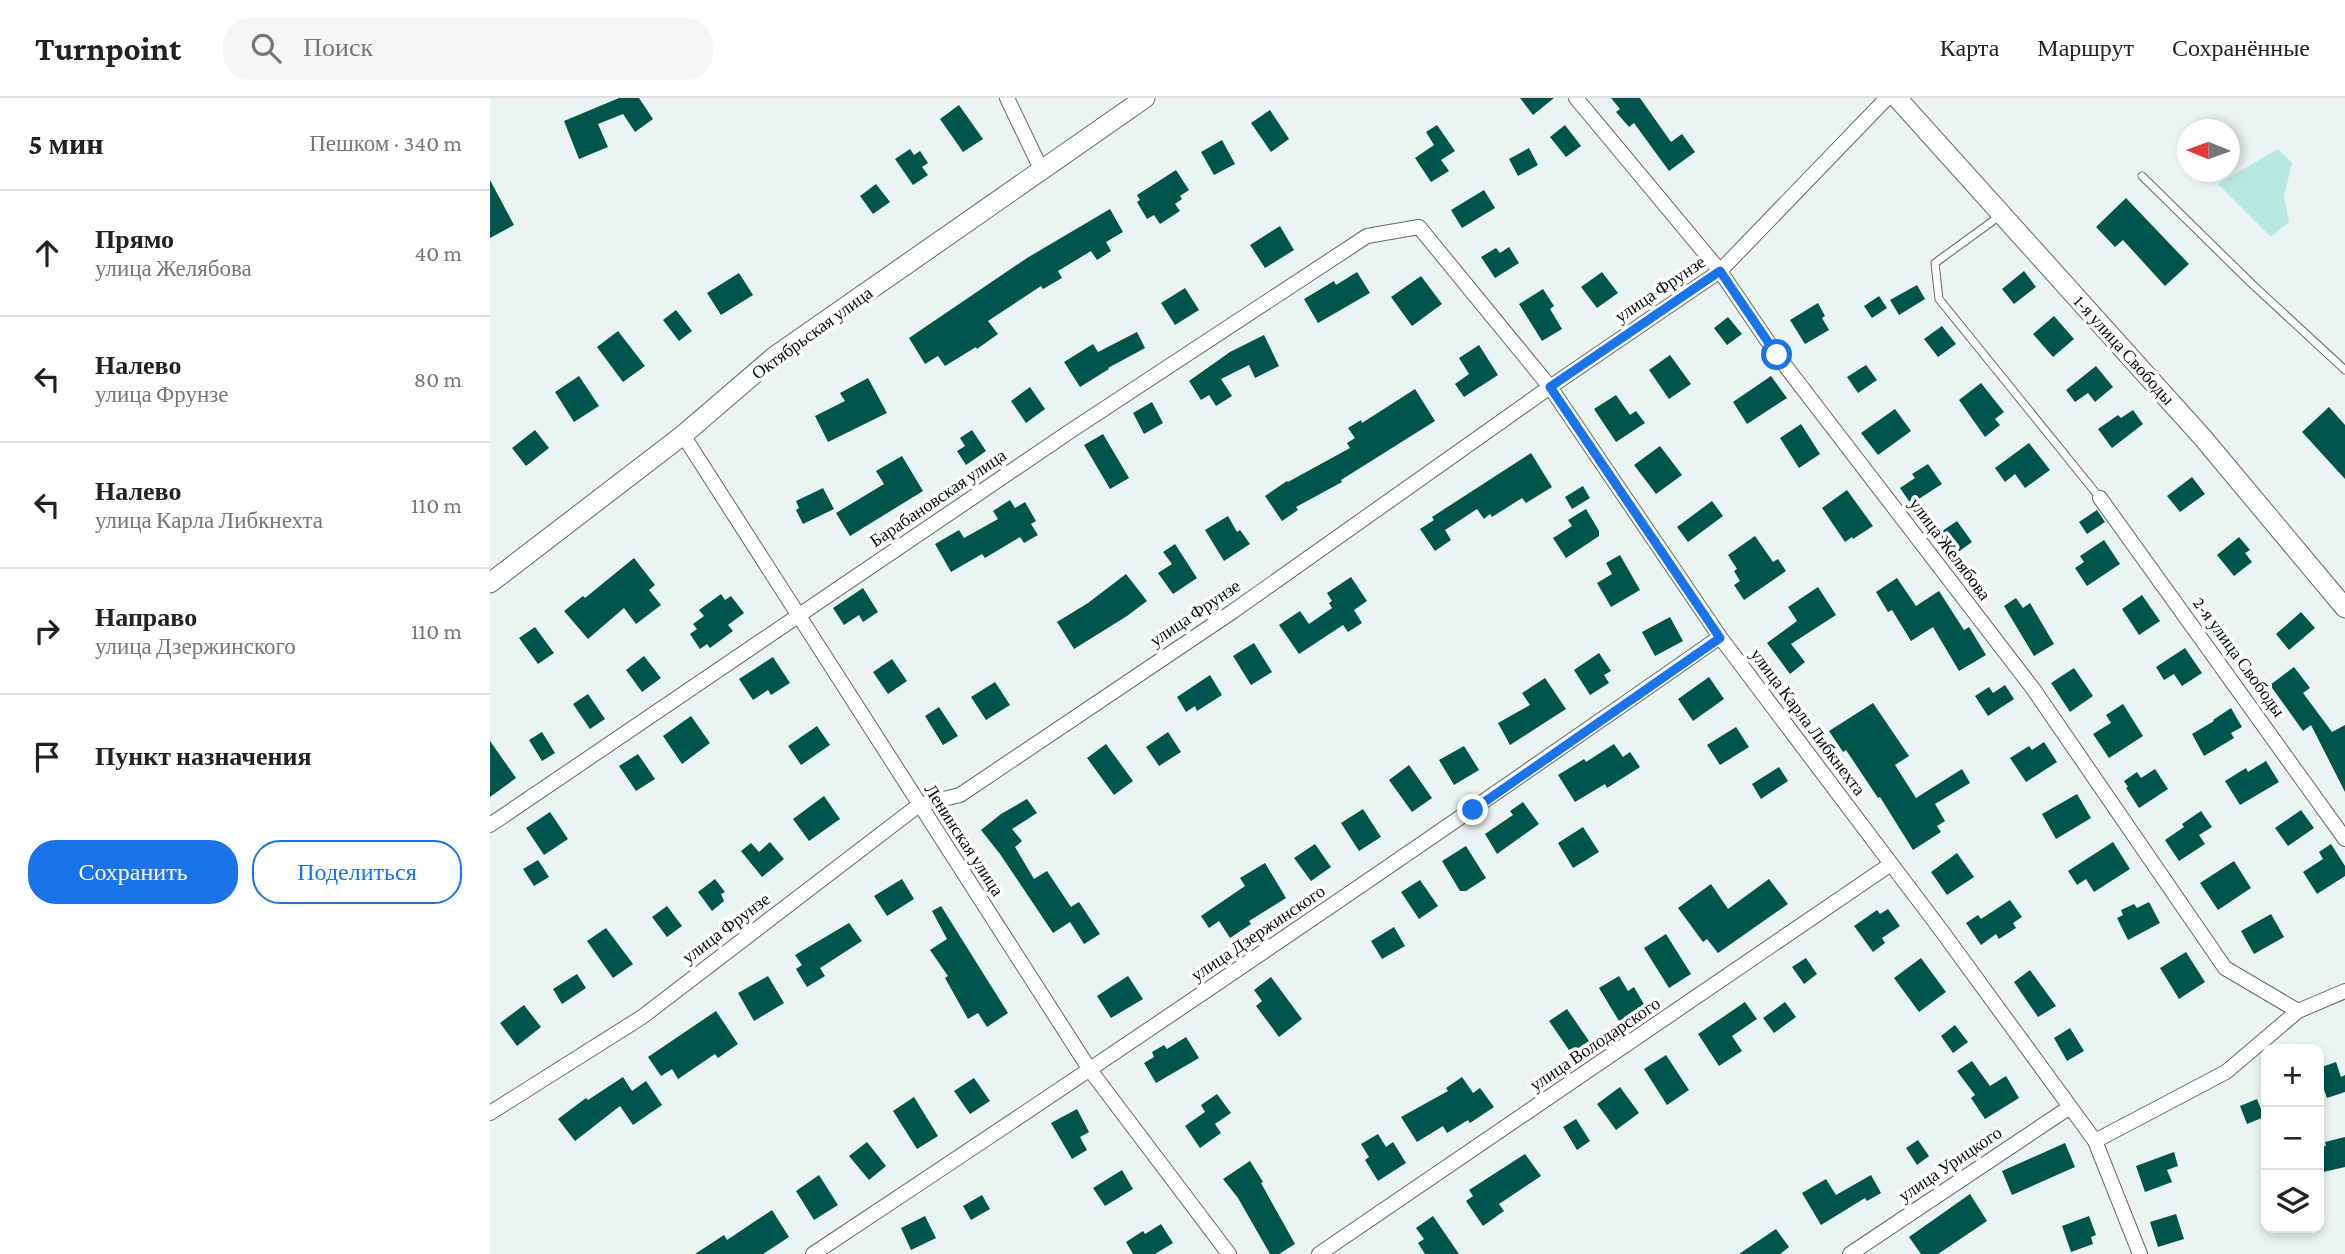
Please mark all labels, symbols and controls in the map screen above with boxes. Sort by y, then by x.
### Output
search box [223,17,713,80]
icon: search [247,29,285,67]
text: Turnpoint [35,30,181,67]
text: Поиск [303,33,373,62]
text: Карта [1940,34,1999,61]
text: Маршрут [2037,34,2134,61]
text: Сохранённые [2172,34,2310,61]
north arrow [2177,119,2240,182]
text: 5 мин [28,127,103,160]
text: Пешком · 340 m [309,130,462,156]
text: Прямо [95,225,174,254]
icon: ahead [28,234,66,272]
text: 40 m [414,240,462,266]
street label: улица Фрунзе [1611,251,1709,327]
text: улица Желябова [95,255,252,281]
street label: Октябрьская улица [748,282,876,384]
street label: 1-я улица Свободы [2070,291,2178,409]
route start [1761,339,1792,370]
text: Налево [95,351,181,380]
icon: left [28,360,66,398]
text: 80 m [414,366,462,392]
text: улица Фрунзе [95,381,229,407]
street label: Барабановская улица [866,445,1010,551]
text: Налево [95,477,181,506]
icon: left [28,486,66,524]
text: 110 m [411,492,462,518]
street label: улица Желябова [1905,494,1995,604]
text: улица Карла Либкнехта [95,507,323,533]
street label: улица Фрунзе [1146,575,1244,651]
street label: 2-я улица Свободы [2189,593,2289,721]
text: Направо [95,603,197,632]
icon: right [28,612,66,650]
text: 110 m [411,618,462,644]
text: улица Дзержинского [95,633,296,659]
street label: улица Карла Либкнехта [1746,645,1870,799]
icon: arrive [28,738,66,776]
text: Пункт назначения [95,742,312,771]
street label: Ленинская улица [920,780,1008,900]
route end [1457,794,1488,825]
button: Сохранить [28,840,238,904]
button: Поделиться [252,840,462,904]
street label: улица Дзержинского [1187,881,1329,985]
street label: улица Фрунзе [678,889,774,967]
street label: улица Володарского [1526,993,1664,1095]
map controls [2261,1044,2324,1233]
button: + [2261,1044,2324,1107]
button: − [2261,1107,2324,1170]
street label: улица Урицкого [1895,1122,2005,1206]
button: layers [2261,1170,2324,1233]

